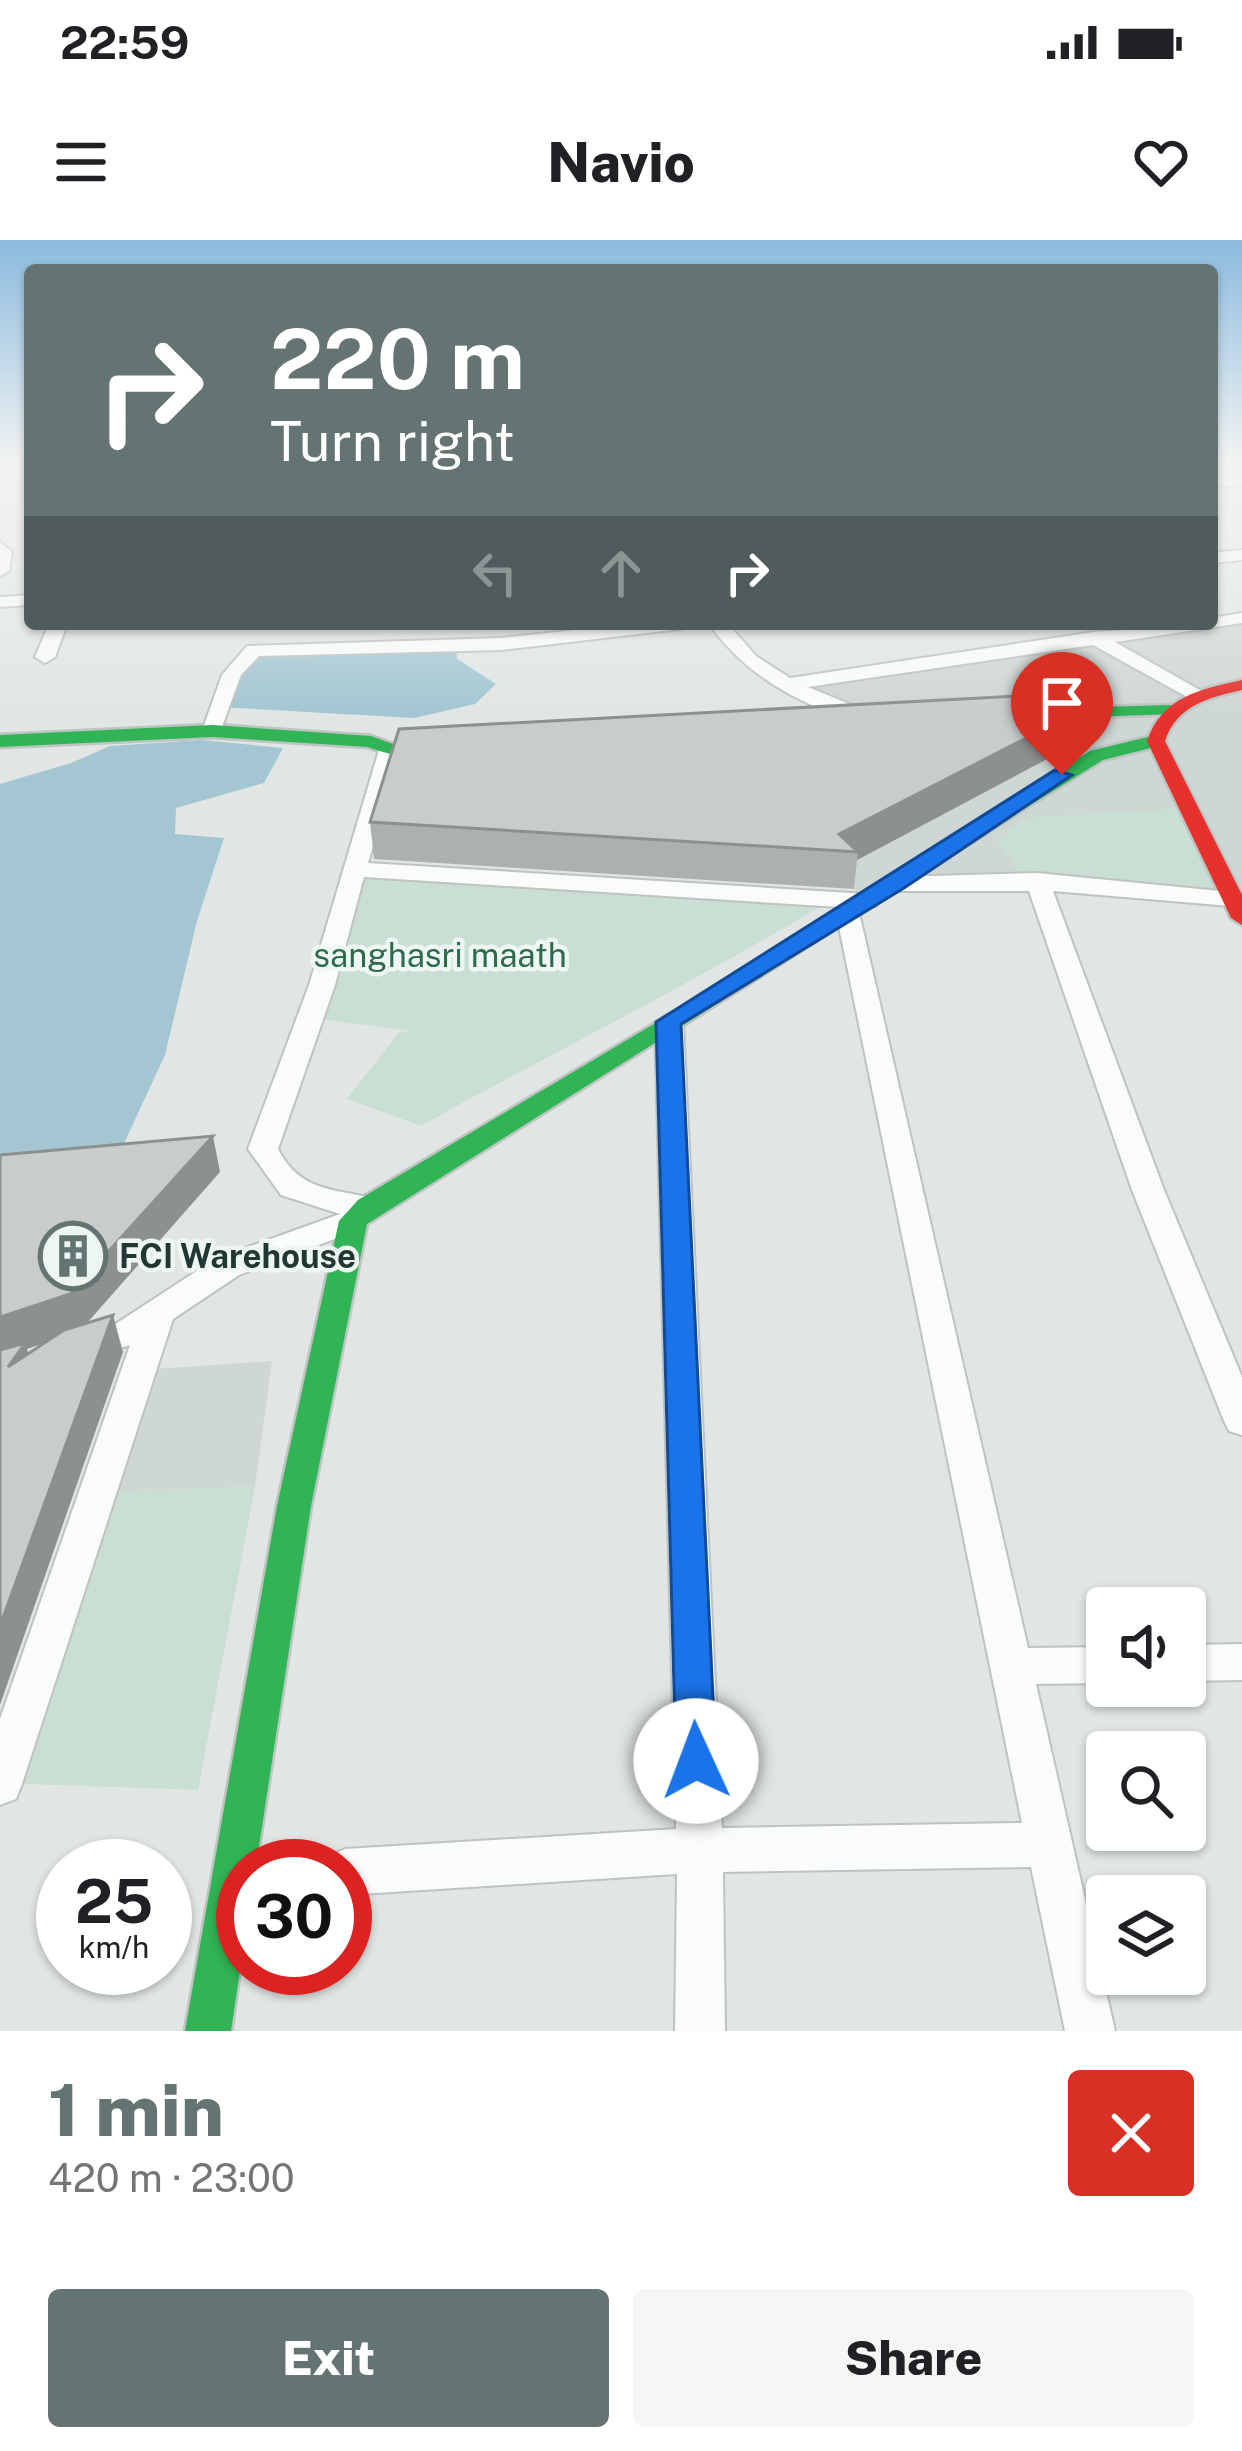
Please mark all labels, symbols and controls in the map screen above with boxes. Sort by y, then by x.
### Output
text: 22:59 [60,16,189,69]
icon: menu [48,129,114,195]
icon: heart [1128,129,1194,195]
text: Navio [547,131,695,194]
text: 220 m [270,309,525,408]
icon: right [72,312,228,468]
text: Turn right [270,410,515,473]
icon: left [462,540,528,606]
icon: ahead [588,540,654,606]
icon: right [714,540,780,606]
pin [1011,652,1113,775]
icon: arrive [1029,670,1095,736]
park label: sanghasri maath [313,936,567,974]
building icon: FCI Warehouse [38,1221,108,1291]
place label: FCI Warehouse [119,1237,356,1275]
map controls [1086,1587,1206,1995]
button: sound [1086,1587,1206,1707]
position arrow [633,1698,759,1824]
button: search [1086,1731,1206,1851]
speed limit sign: 30 [216,1839,372,1995]
text: 25 [75,1866,153,1937]
button: layers [1086,1875,1206,1995]
text: km/h [79,1929,149,1965]
text: 1 min [48,2068,224,2152]
button: close [1068,2070,1194,2196]
text: 420 m · 23:00 [48,2155,295,2201]
button: Exit [48,2289,609,2427]
button: Share [633,2289,1194,2427]

